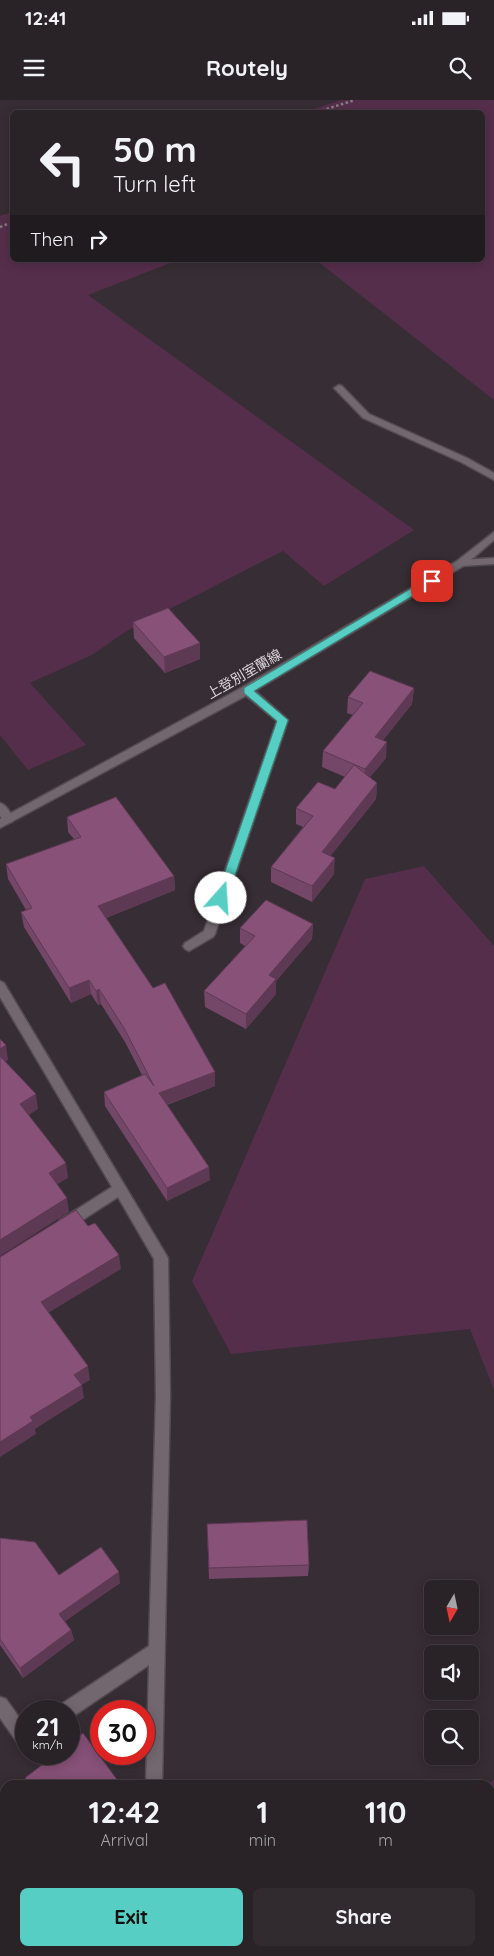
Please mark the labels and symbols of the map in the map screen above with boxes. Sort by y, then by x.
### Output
pin [411,560,453,602]
street label: 上登別室蘭線 [203,645,285,703]
position arrow [194,871,246,923]
north arrow [424,1580,479,1635]
speed limit sign: 30 [90,1700,155,1765]

